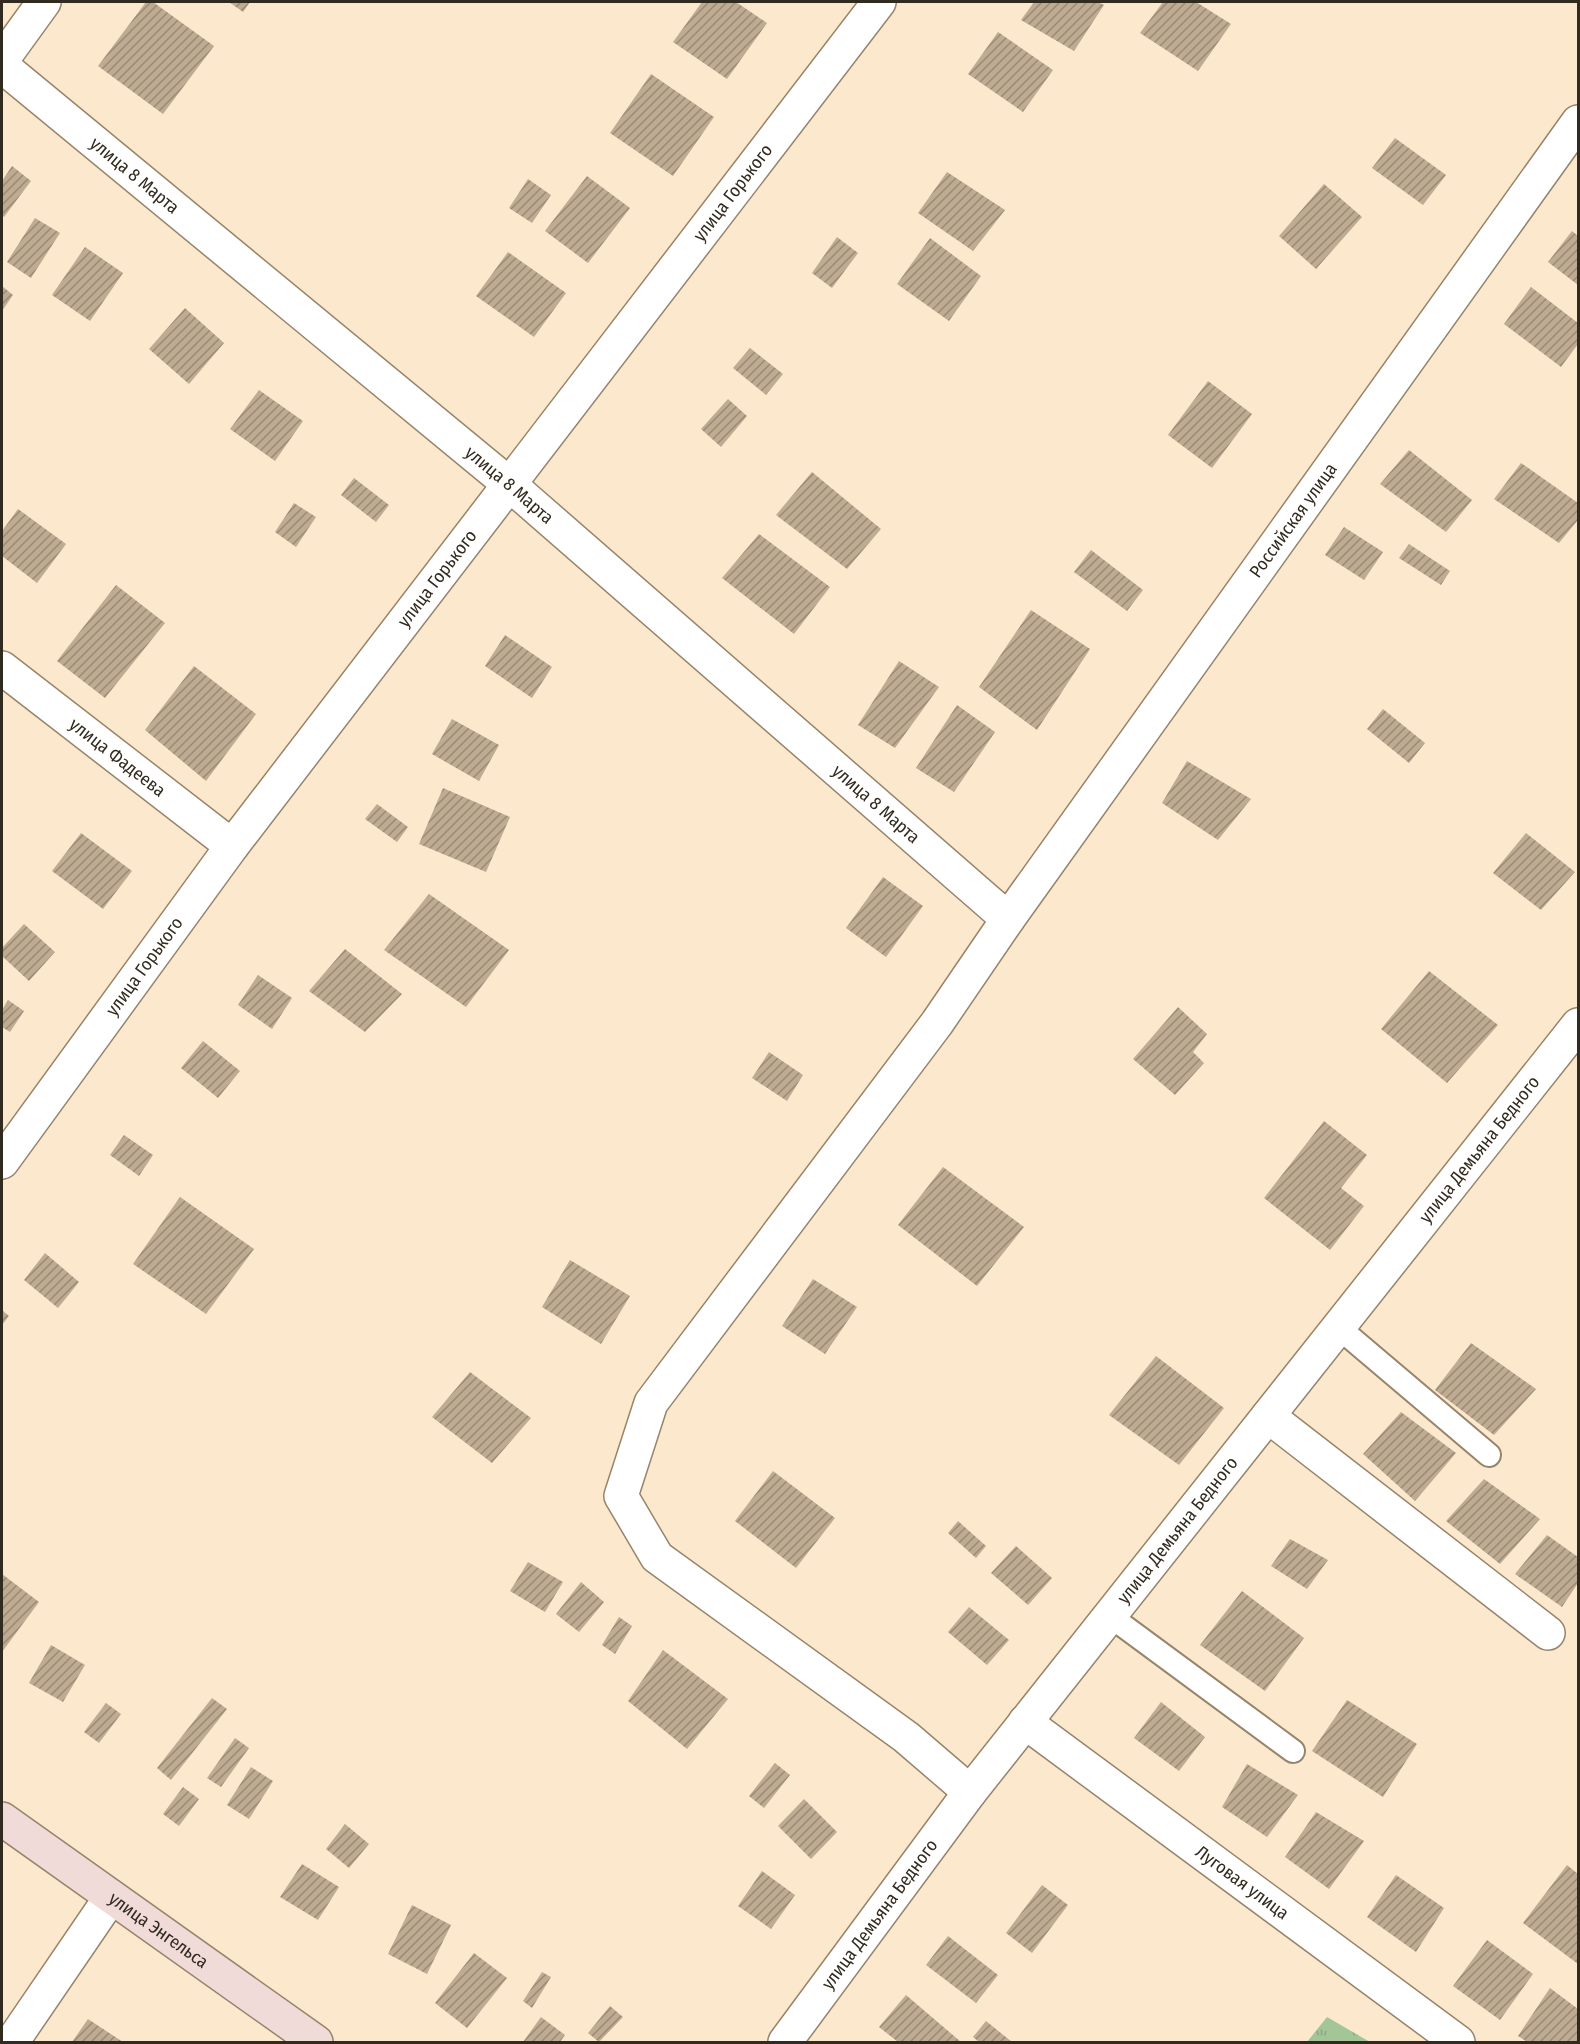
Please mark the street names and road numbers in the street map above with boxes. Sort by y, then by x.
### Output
street label: улица 8 Марта [86,132,184,219]
street label: улица Горького [688,140,777,246]
street label: улица 8 Марта [461,441,558,529]
street label: Российская улица [1245,458,1342,582]
street label: улица Горького [393,525,481,632]
street label: улица Фадеева [65,713,170,802]
street label: улица 8 Марта [828,760,924,848]
street label: улица Горького [101,913,188,1020]
street label: улица Демьяна Бедного [1414,1071,1544,1227]
street label: улица Демьяна Бедного [1112,1452,1242,1608]
street label: улица Демьяна Бедного [817,1835,942,1994]
street label: Луговая улица [1191,1841,1293,1924]
street label: улица Энгельса [105,1887,213,1973]

